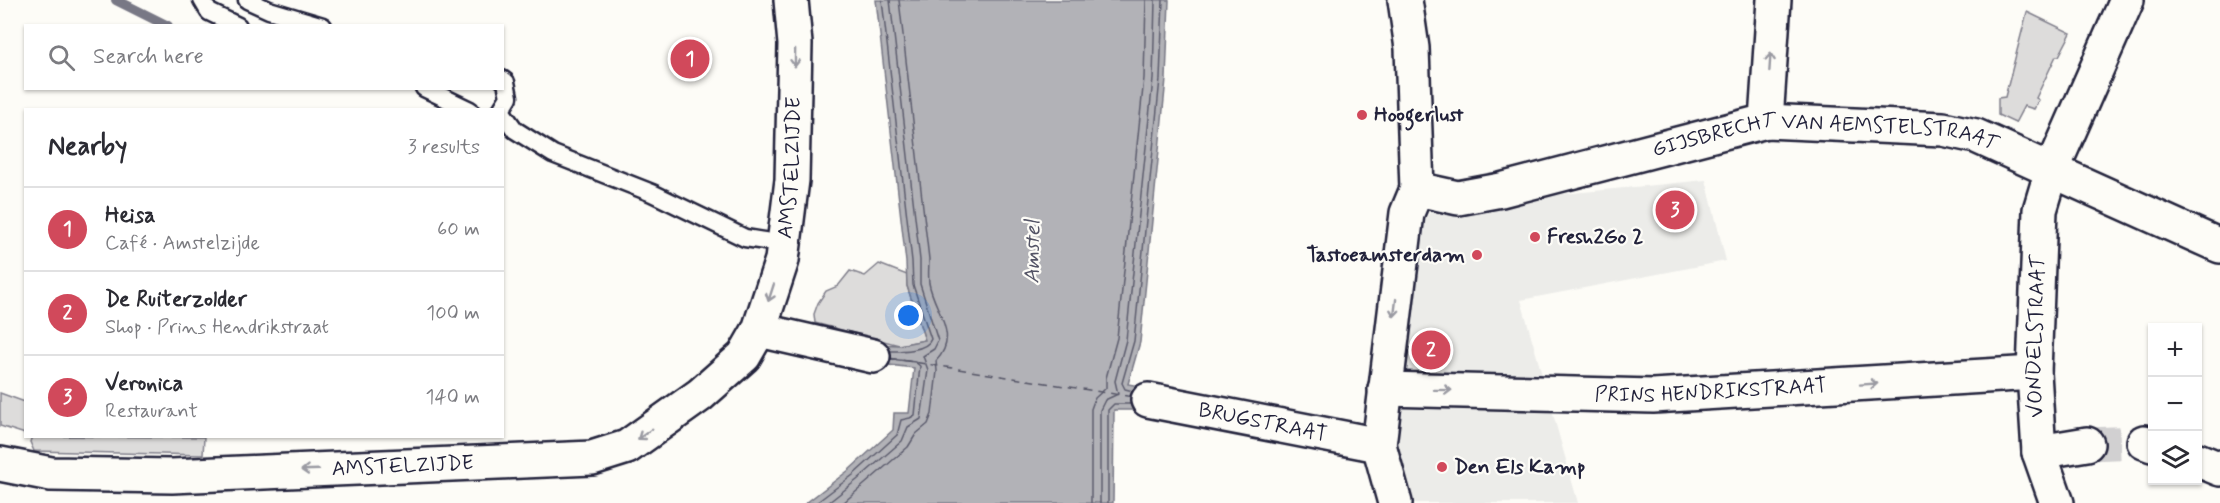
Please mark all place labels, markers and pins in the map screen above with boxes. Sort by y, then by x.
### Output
pin: 1 [670,36,710,82]
place label: Hoogerlust [1374,101,1464,131]
marker: Hoogerlust [1355,108,1369,122]
pin: 3 [1656,188,1694,232]
place label: Fresh2Go 2 [1547,223,1643,251]
marker: Fresh2Go 2 [1528,230,1542,244]
place label: Tastoeamsterdam [1307,241,1465,269]
marker: Tastoeamsterdam [1470,248,1484,262]
pin: 2 [1412,328,1450,372]
place label: Den Els Kamp [1454,453,1585,481]
marker: Den Els Kamp [1435,460,1449,474]

